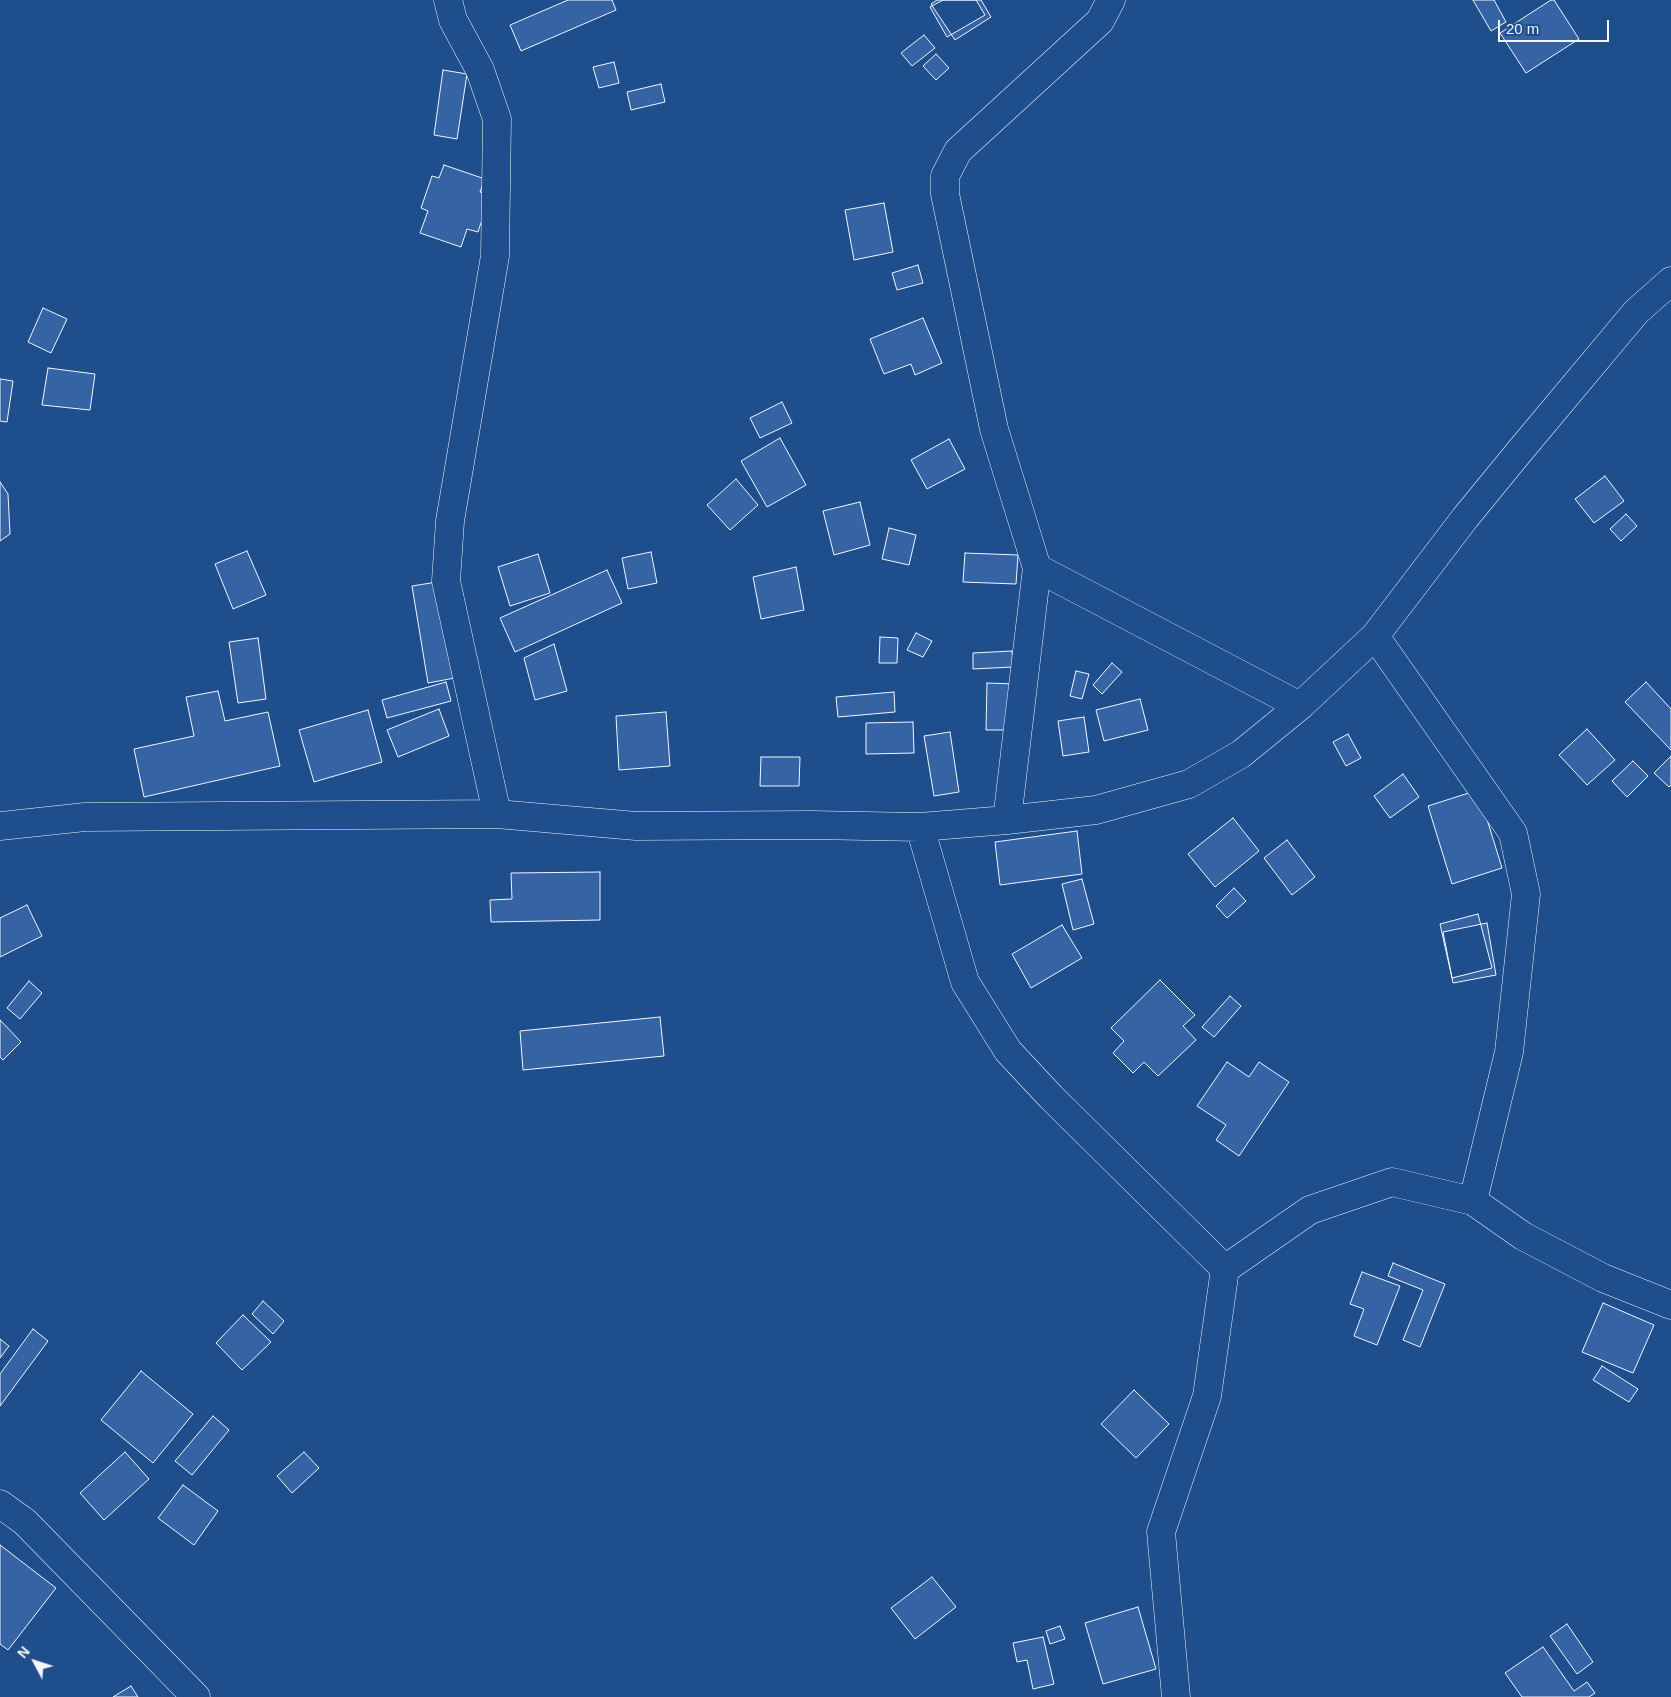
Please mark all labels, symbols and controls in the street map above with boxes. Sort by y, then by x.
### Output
scale bar [1501,10,1612,42]
text: 20 m [1506,20,1539,37]
north arrow [10,1637,60,1687]
text: N [14,1643,33,1661]

